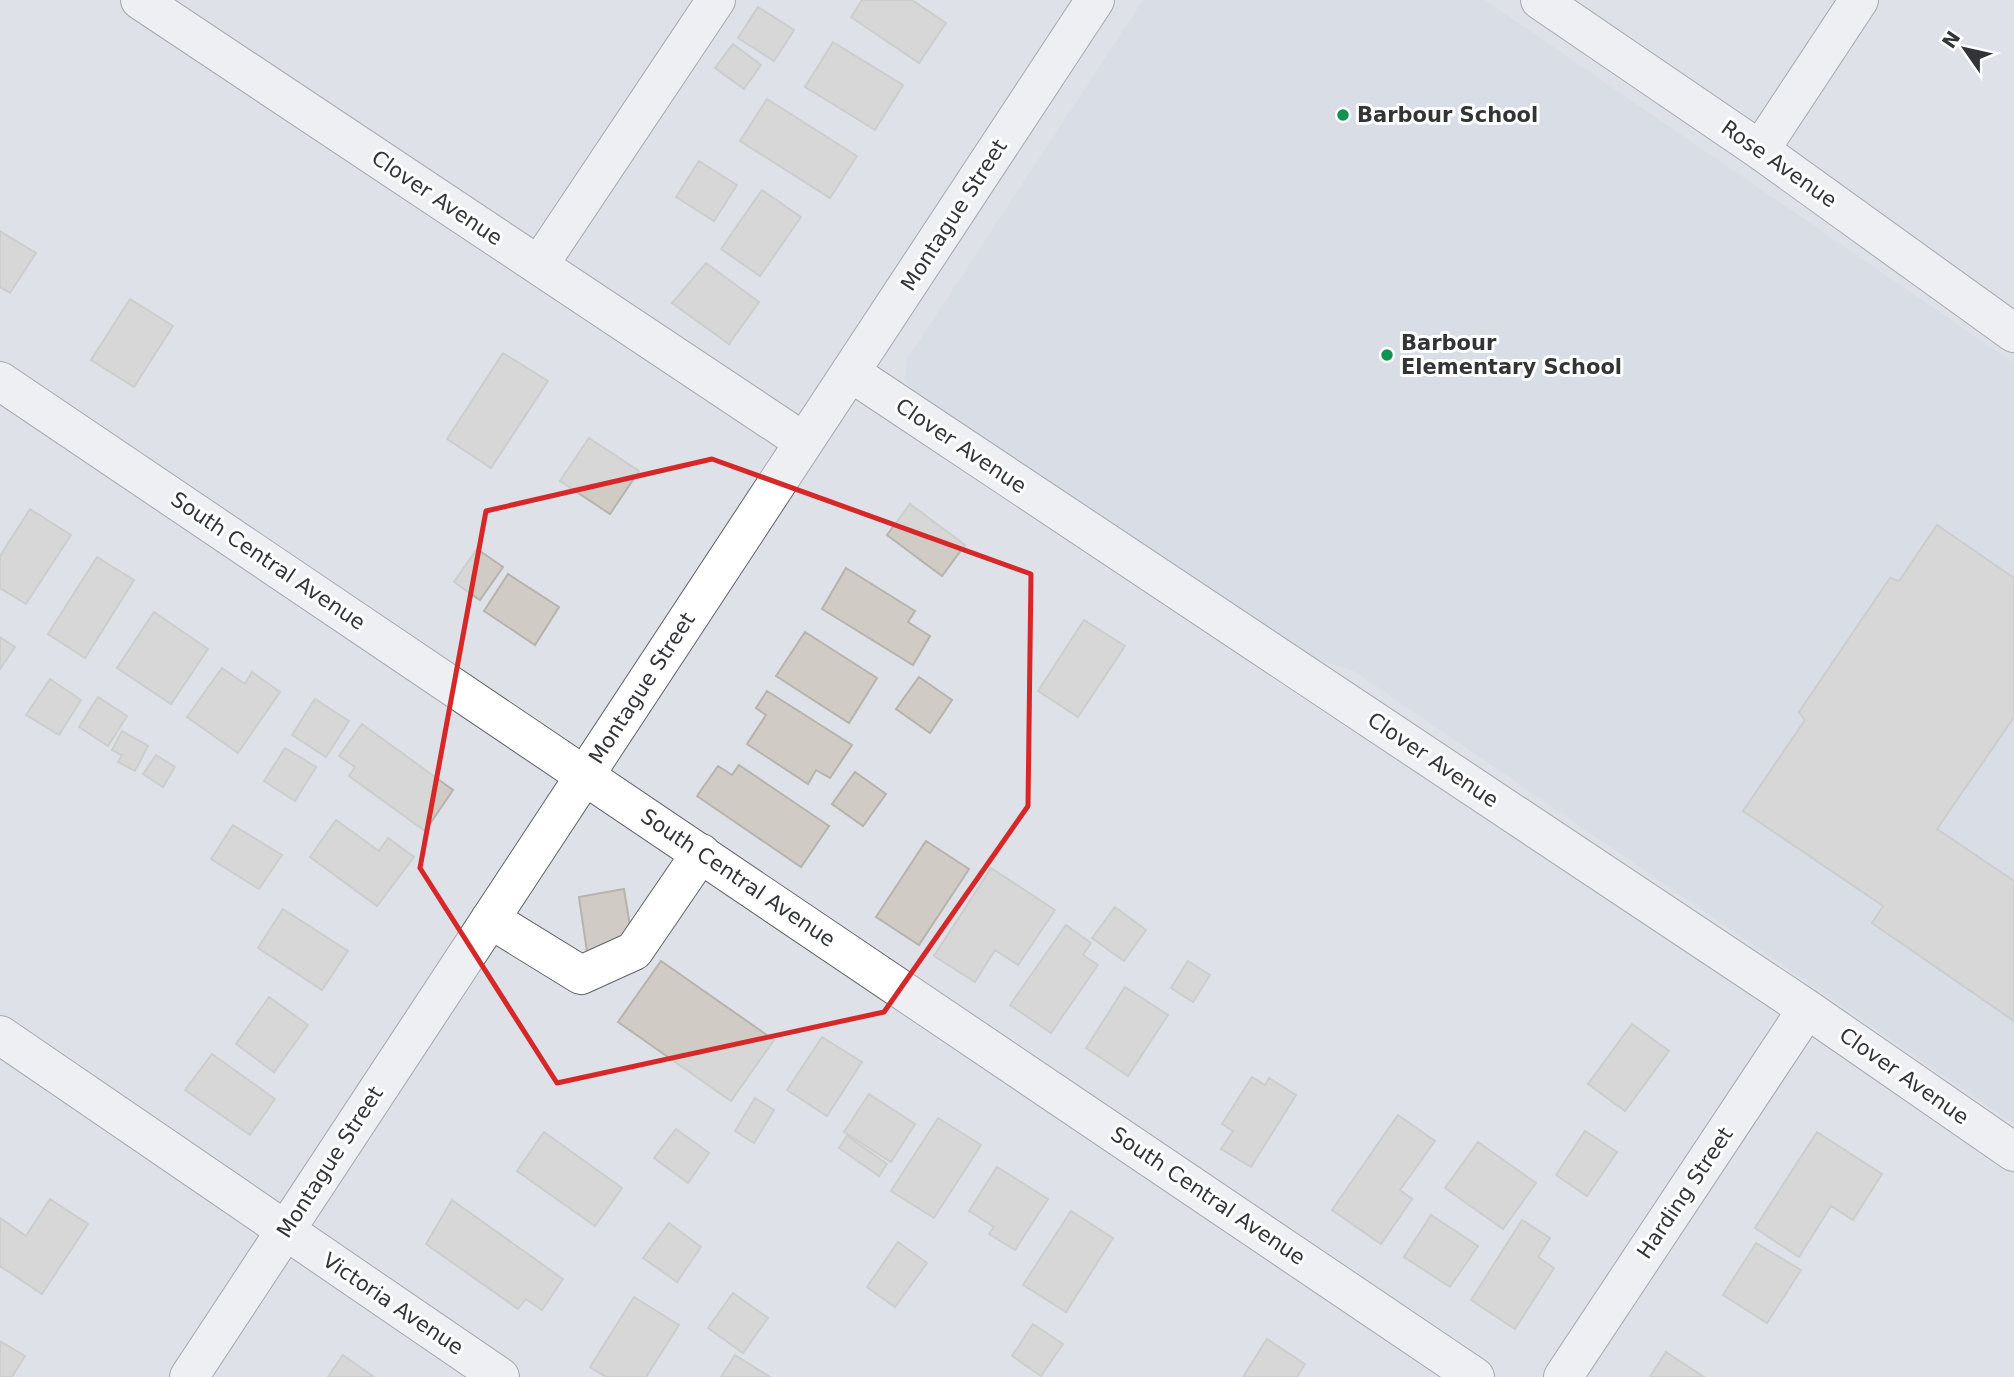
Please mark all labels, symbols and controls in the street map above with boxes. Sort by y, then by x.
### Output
north arrow [1930,14,2000,84]
text: N [1937,27,1964,52]
place label: Barbour School [1357,103,1538,127]
marker: Barbour School [1335,107,1351,123]
street label: Rose Avenue [1717,115,1841,213]
street label: Montague Street [896,135,1012,295]
street label: Clover Avenue [367,146,507,250]
place label: Barbour Elementary School [1401,331,1622,379]
marker: Barbour Elementary School [1379,347,1395,363]
street label: Clover Avenue [891,394,1031,498]
street label: South Central Avenue [166,487,370,635]
street label: Montague Street [584,608,700,768]
street label: Clover Avenue [1363,708,1503,812]
street label: South Central Avenue [636,804,840,952]
street label: Clover Avenue [1835,1023,1973,1129]
street label: Montague Street [272,1082,388,1242]
street label: South Central Avenue [1106,1122,1310,1270]
street label: Harding Street [1632,1123,1738,1263]
street label: Victoria Avenue [318,1248,468,1360]

